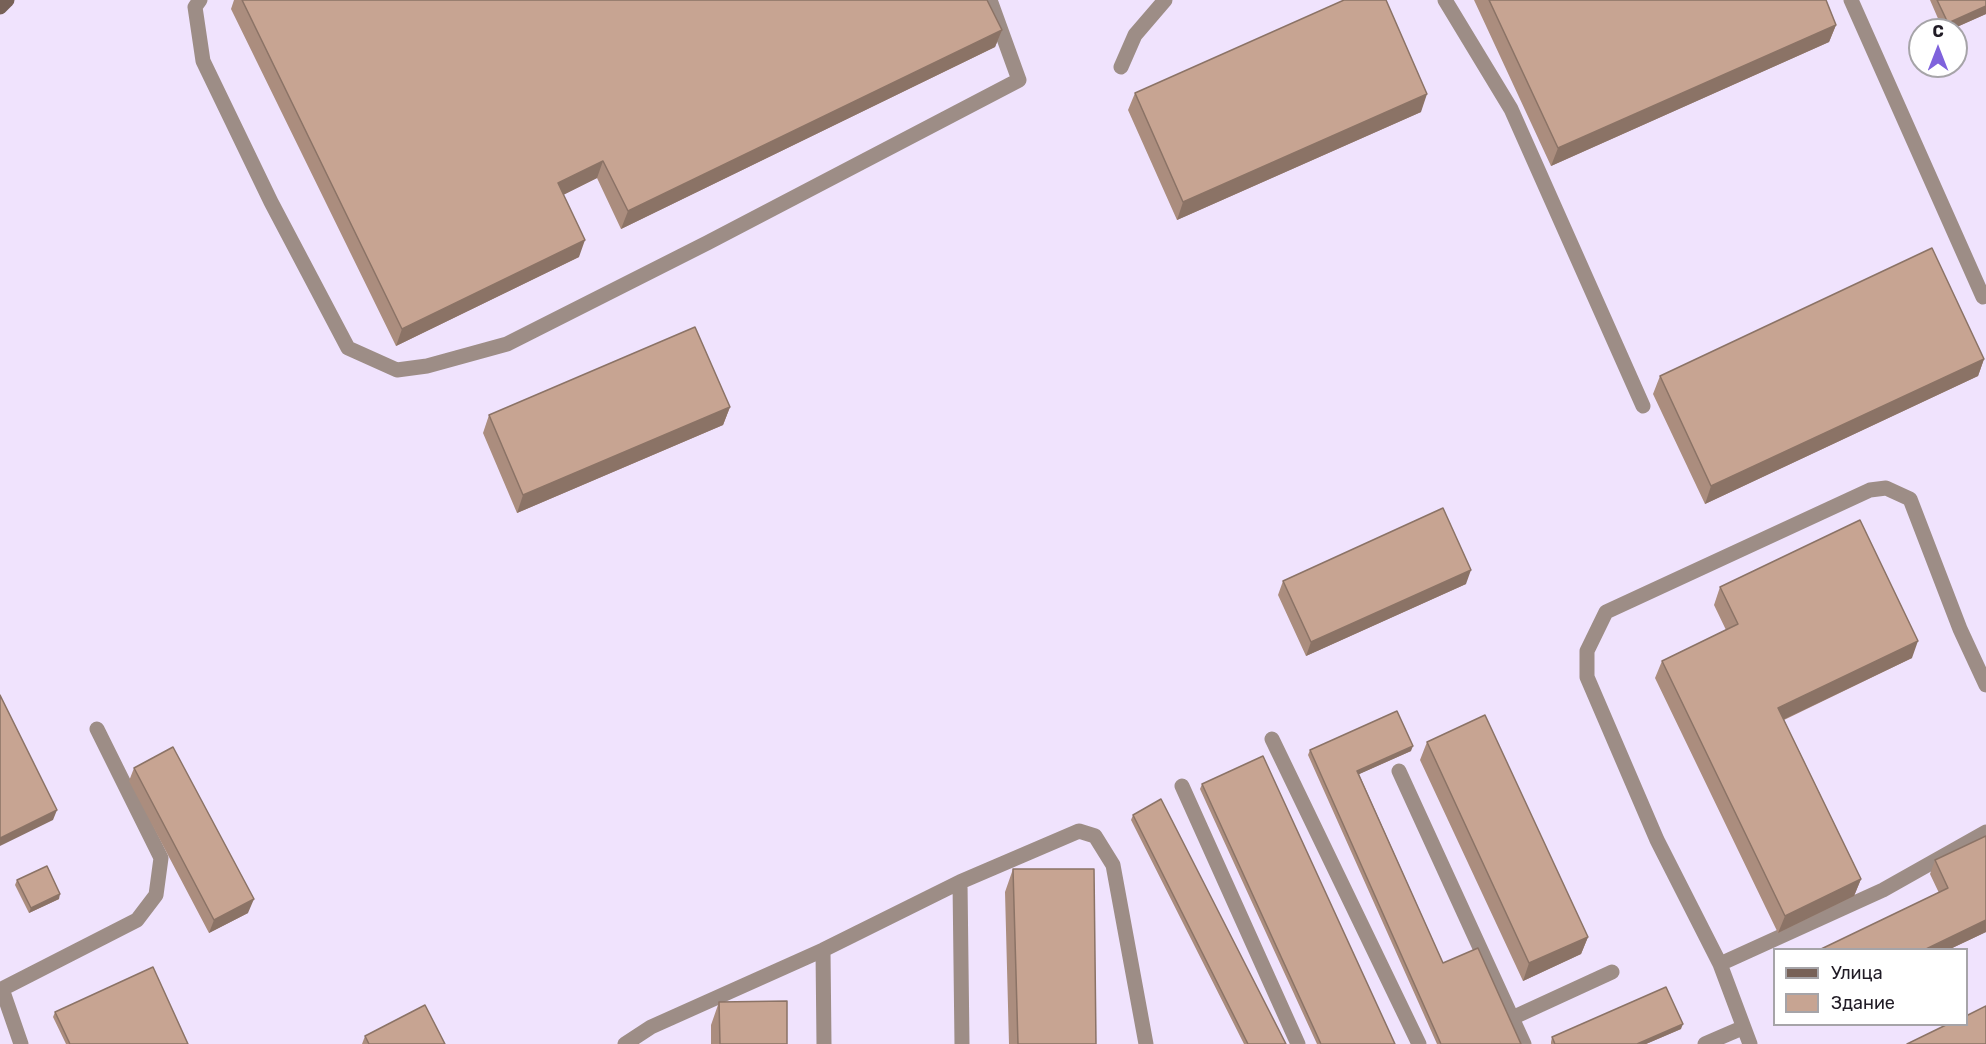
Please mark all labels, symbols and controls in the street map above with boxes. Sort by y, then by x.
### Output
north arrow [1908,18,1968,78]
text: С [1932,22,1944,41]
legend [1773,948,1968,1026]
text: Улица [1831,962,1883,984]
text: Здание [1831,992,1895,1014]

